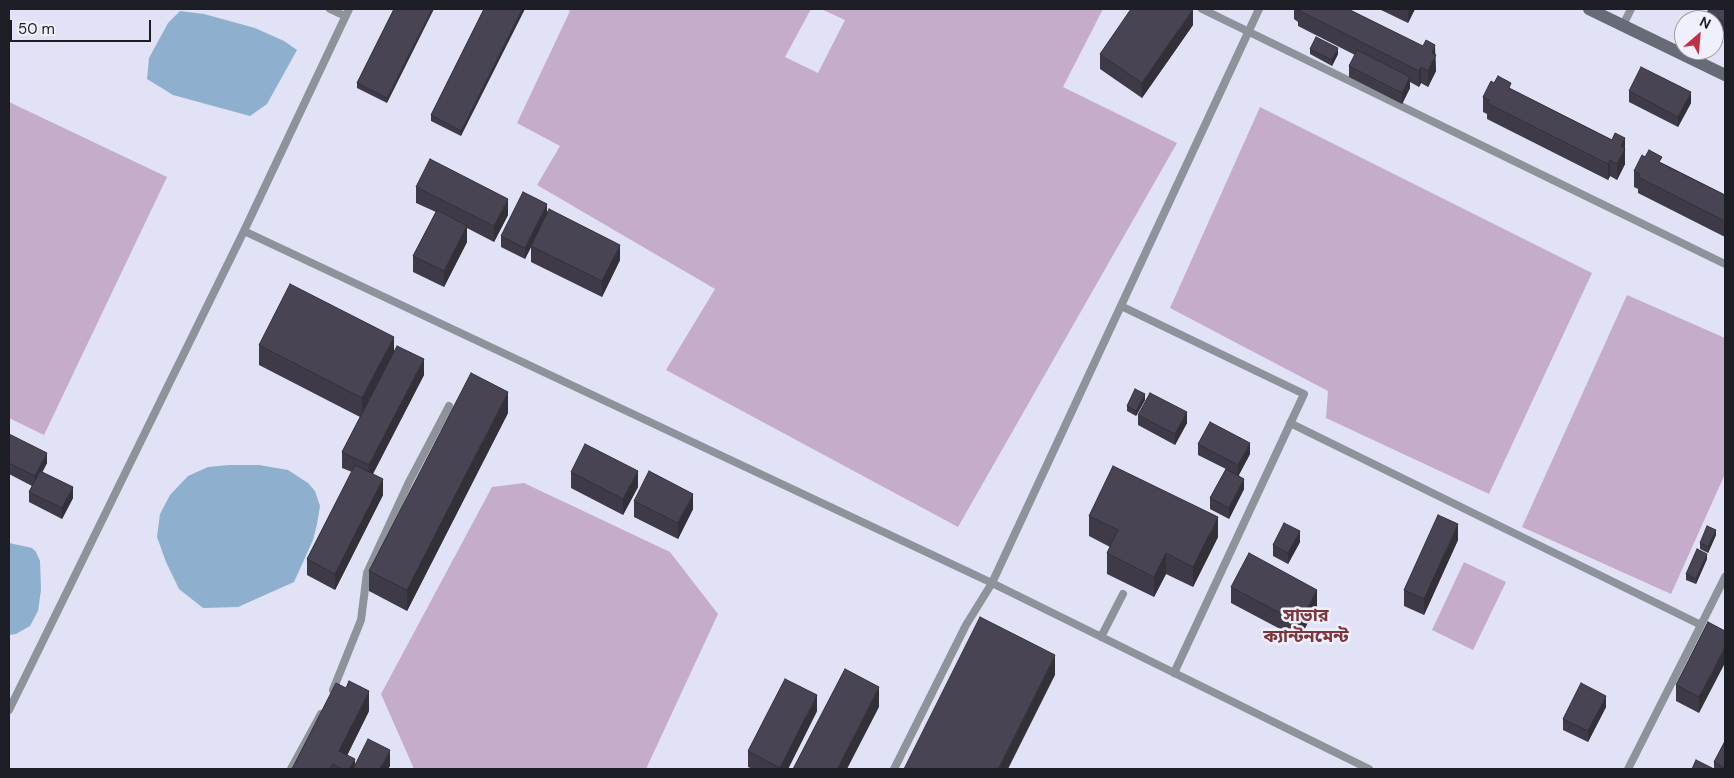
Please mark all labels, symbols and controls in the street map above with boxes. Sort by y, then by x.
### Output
scale bar [12,10,154,42]
north arrow [1674,10,1724,60]
text: N [1697,12,1714,33]
text: 50 m [18,19,55,39]
district label: সাভার ক্যান্টনমেন্ট [1263,605,1349,648]

